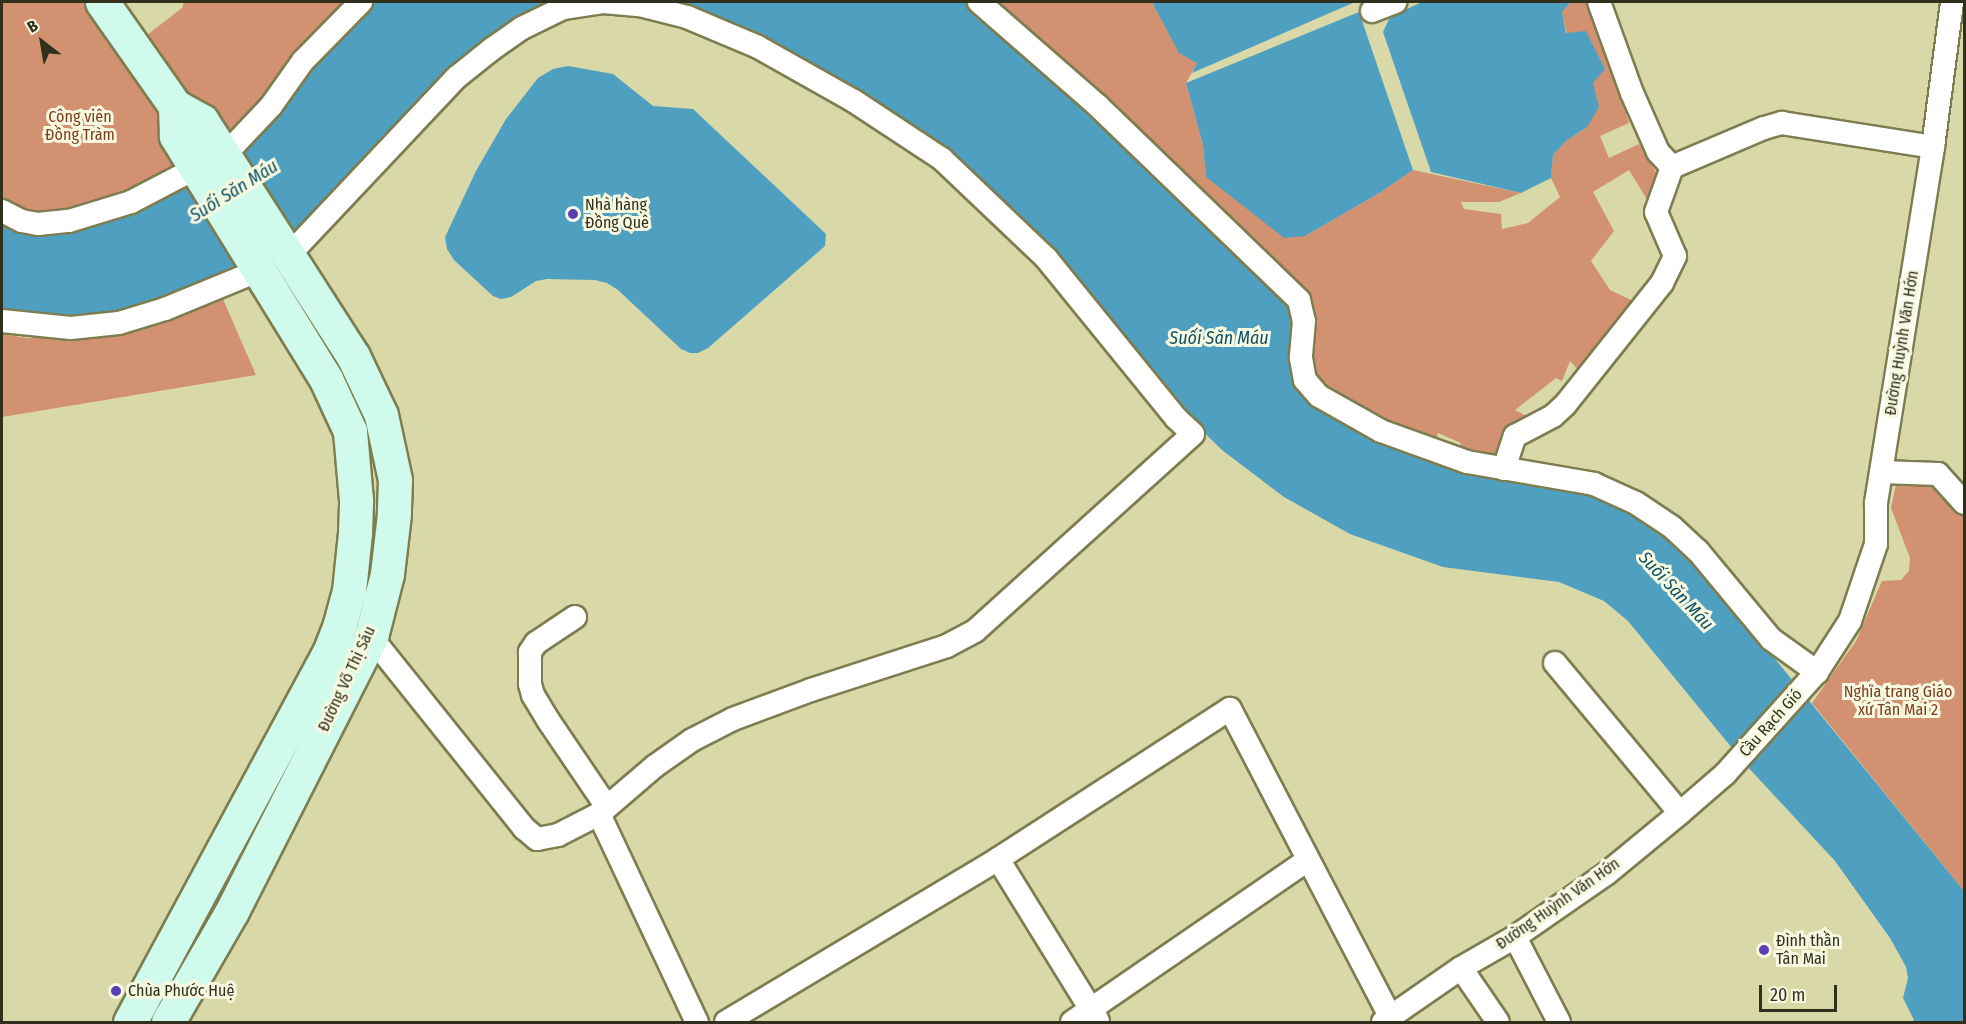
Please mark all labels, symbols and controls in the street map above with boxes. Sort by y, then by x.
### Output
north arrow [12,12,72,72]
text: B [24,16,41,37]
park label: Công viên Đồng Tràm [45,107,115,145]
water label: Suối Săn Máu [186,156,282,226]
place label: Nhà hàng Đồng Quê [585,195,649,233]
marker: Nhà hàng Đồng Quê [566,207,580,221]
street label: Đường Huỳnh Văn Hớn [1881,269,1923,417]
water label: Suối Săn Máu [1169,327,1269,349]
water label: Suối Săn Máu [1634,547,1718,635]
street label: Đường Võ Thị Sáu [314,623,380,735]
park label: Nghĩa trang Giáo xứ Tân Mai 2 [1844,682,1952,720]
street label: Cầu Rạch Gió [1735,685,1807,761]
street label: Đường Huỳnh Văn Hớn [1492,854,1624,954]
place label: Đình thần Tân Mai [1776,931,1840,969]
marker: Đình thần Tân Mai [1757,943,1771,957]
scale bar [1762,973,1840,1011]
place label: Chùa Phước Huệ [128,981,234,1001]
marker: Chùa Phước Huệ [109,984,123,998]
text: 20 m [1770,984,1805,1006]

